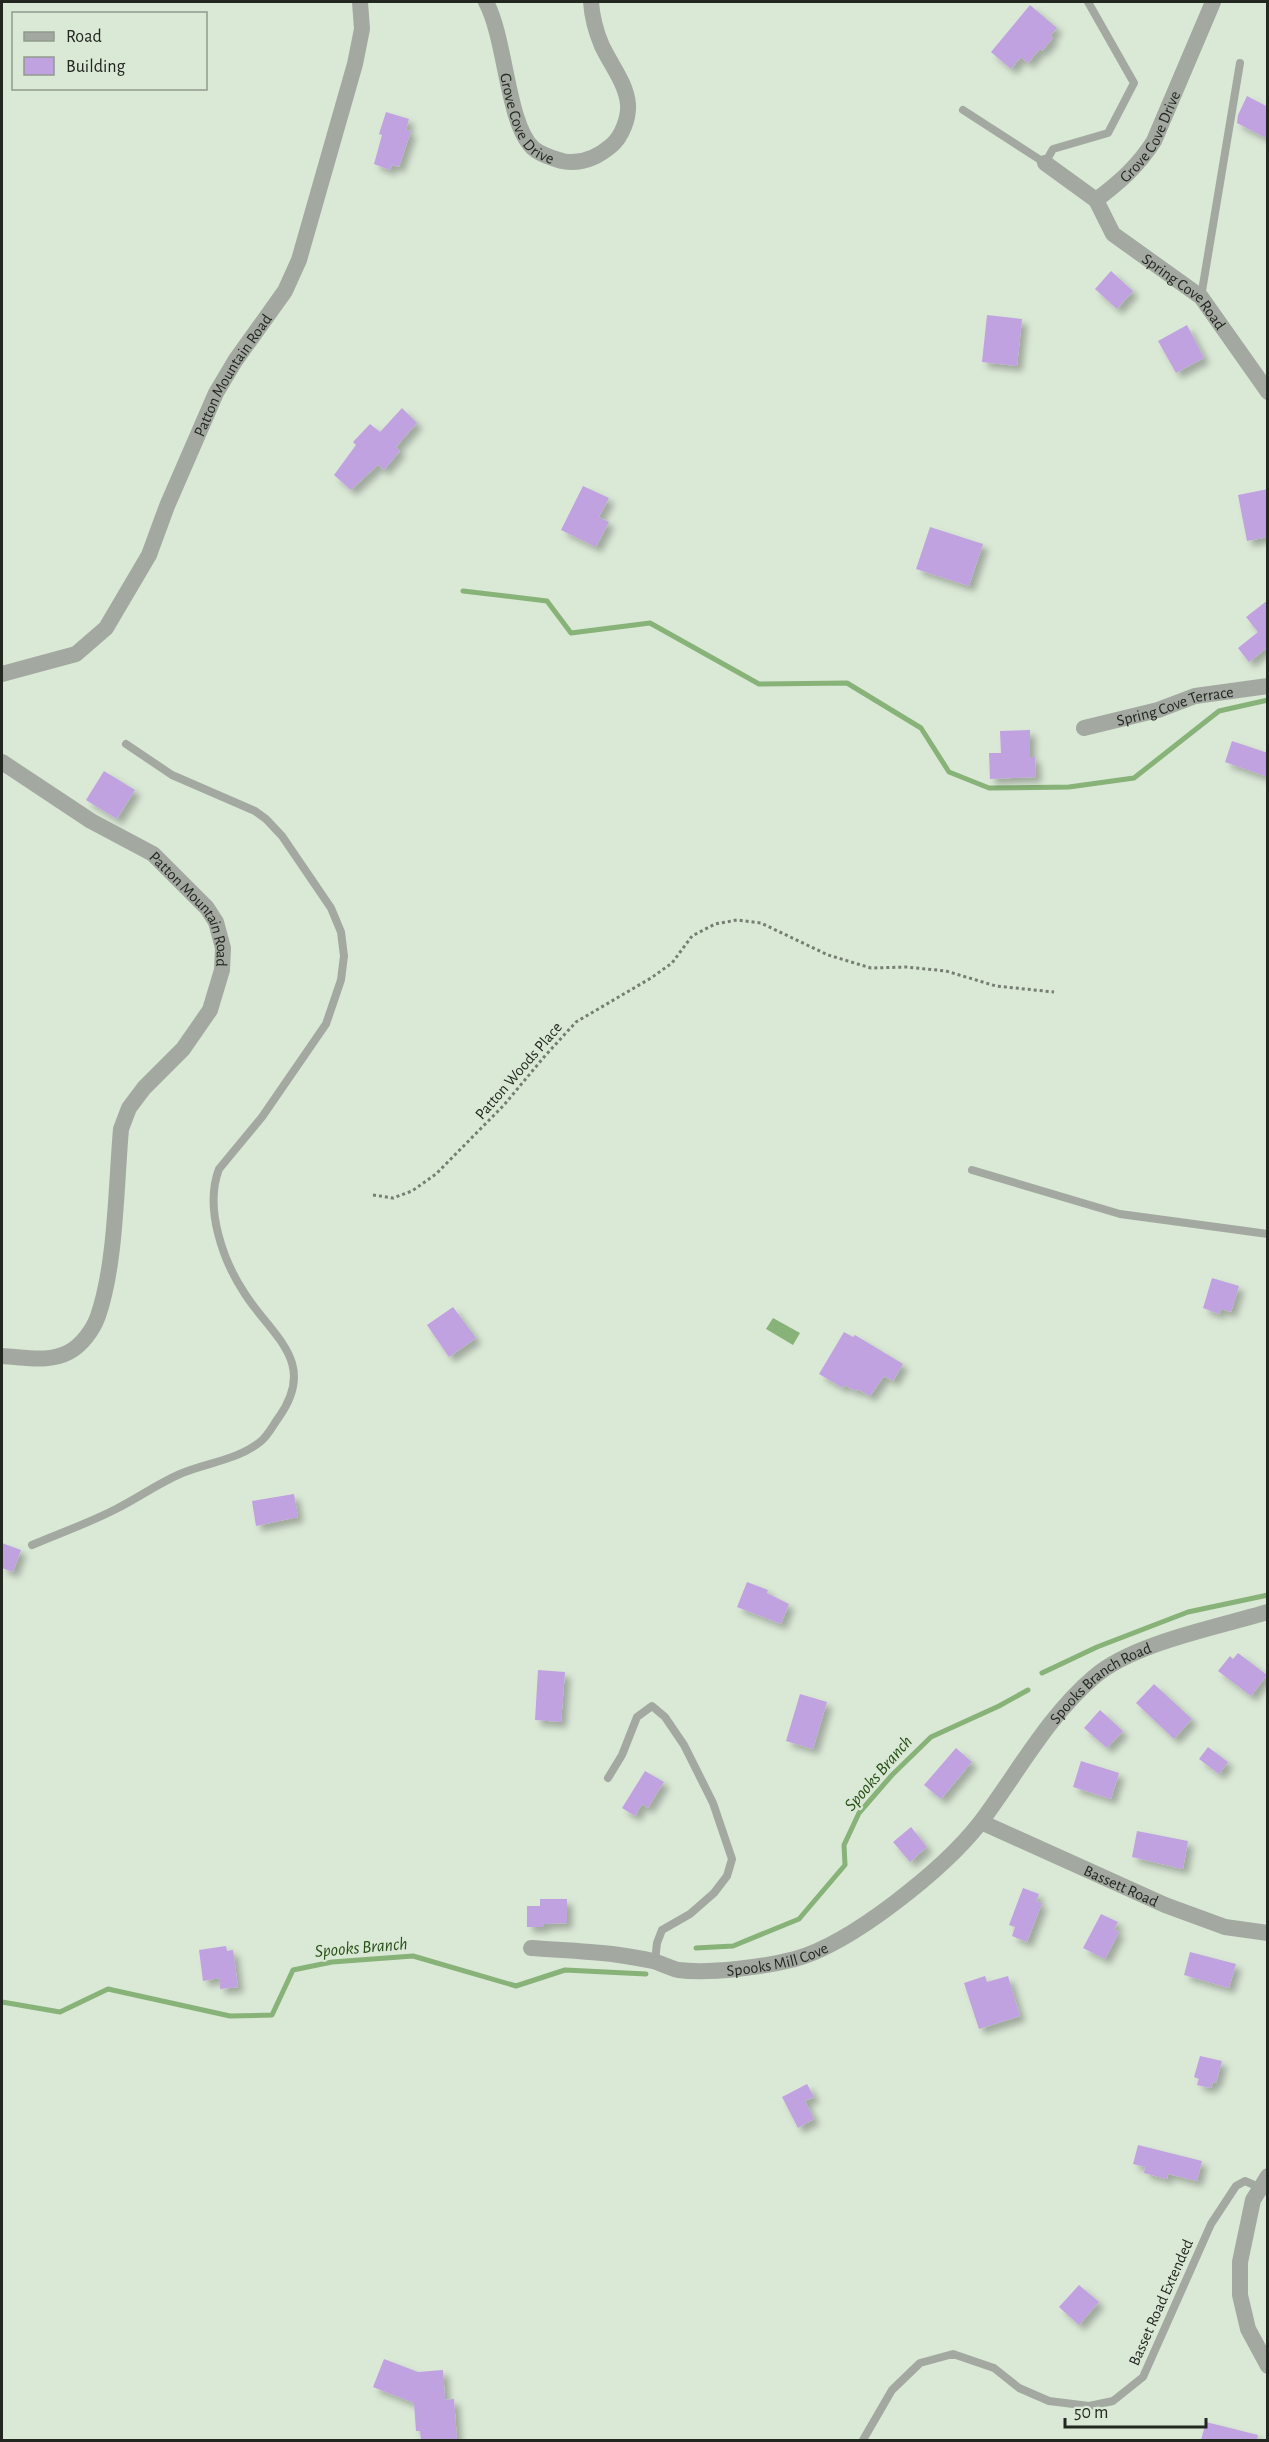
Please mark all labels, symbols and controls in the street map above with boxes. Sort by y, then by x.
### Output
legend [12,12,207,90]
text: Road [66,28,102,46]
text: Building [66,58,126,76]
street label: Grove Cove Drive [497,72,556,167]
street label: Grove Cove Drive [1117,89,1183,186]
street label: Spring Cove Road [1139,251,1228,333]
street label: Patton Mountain Road [191,311,275,439]
street label: Spring Cove Terrace [1115,684,1235,729]
street label: Patton Mountain Road [146,848,231,967]
street label: Patton Woods Place [472,1019,565,1122]
street label: Spooks Branch Road [1047,1640,1153,1727]
water label: Spooks Branch [841,1733,916,1815]
street label: Bassett Road [1081,1863,1161,1910]
water label: Spooks Branch [314,1935,408,1961]
street label: Spooks Mill Cove [726,1940,831,1979]
street label: Basset Road Extended [1126,2237,1196,2368]
scale bar [1065,2391,1206,2429]
text: 50 m [1074,2404,1108,2422]

